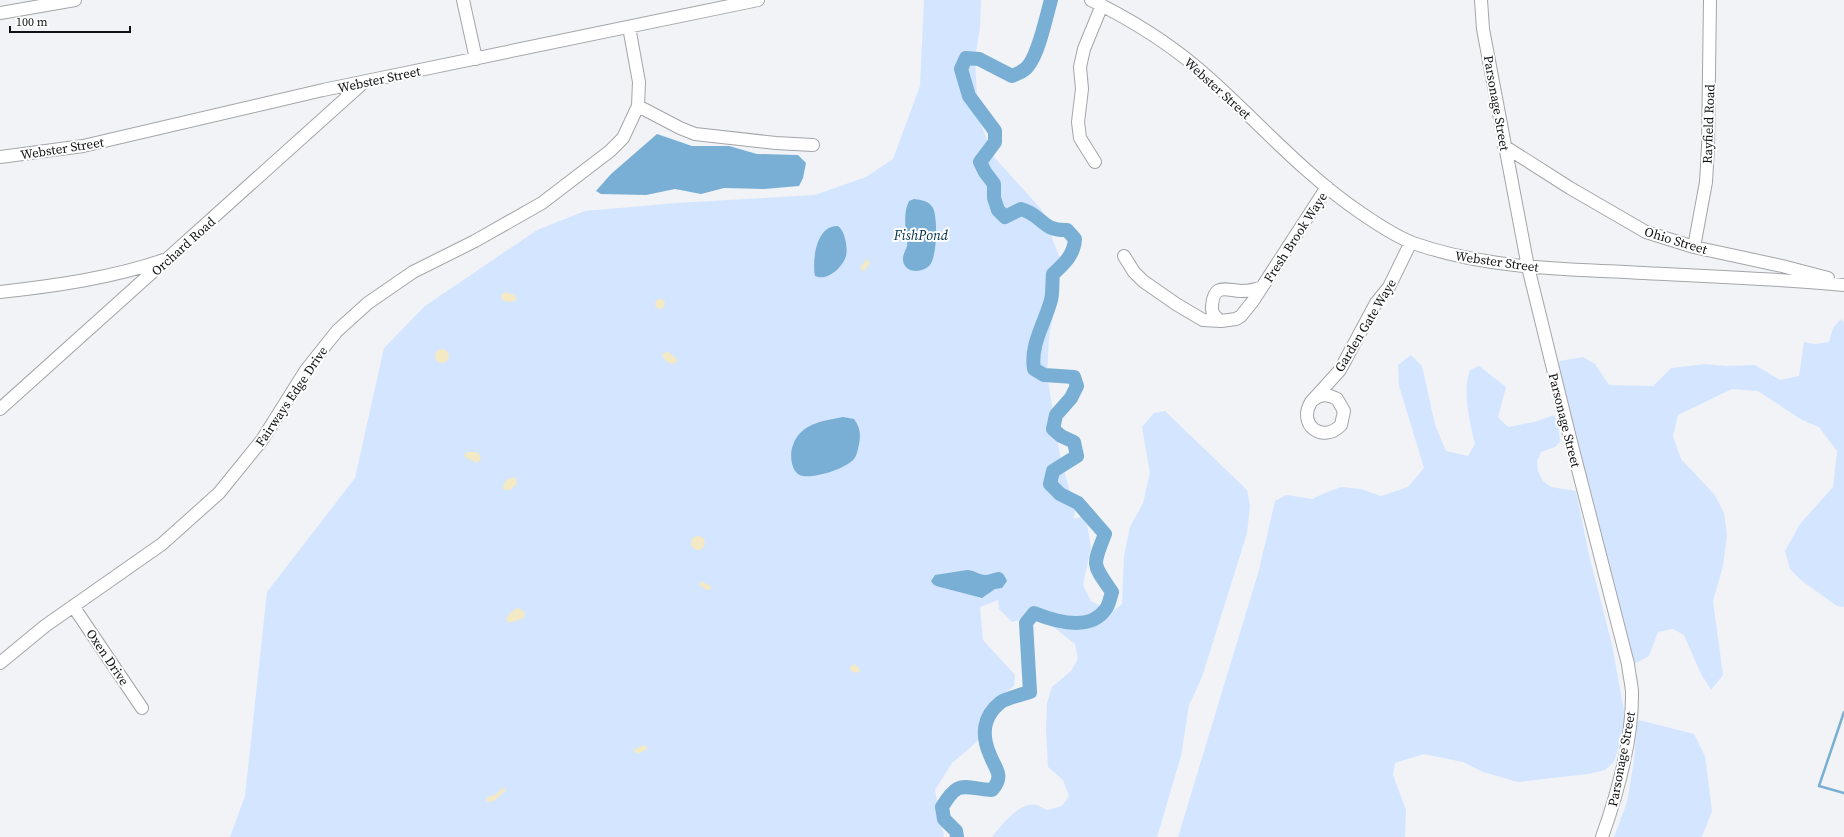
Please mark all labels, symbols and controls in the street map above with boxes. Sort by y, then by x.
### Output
scale bar [10,8,130,34]
text: 100 m [16,14,48,30]
street label: Webster Street [1181,54,1255,123]
street label: Parsonage Street [1480,54,1513,153]
street label: Webster Street [336,62,423,97]
street label: Rayfield Road [1699,83,1718,164]
street label: Webster Street [19,133,106,163]
street label: Fresh Brook Waye [1260,189,1331,286]
street label: Orchard Road [148,213,219,280]
street label: Ohio Street [1642,223,1710,258]
water label: FishPond [893,225,949,245]
street label: Webster Street [1454,247,1541,276]
street label: Garden Gate Waye [1331,275,1400,375]
street label: Fairways Edge Drive [252,343,331,450]
street label: Parsonage Street [1545,371,1585,470]
street label: Oxen Drive [82,626,133,689]
street label: Parsonage Street [1604,709,1639,808]

